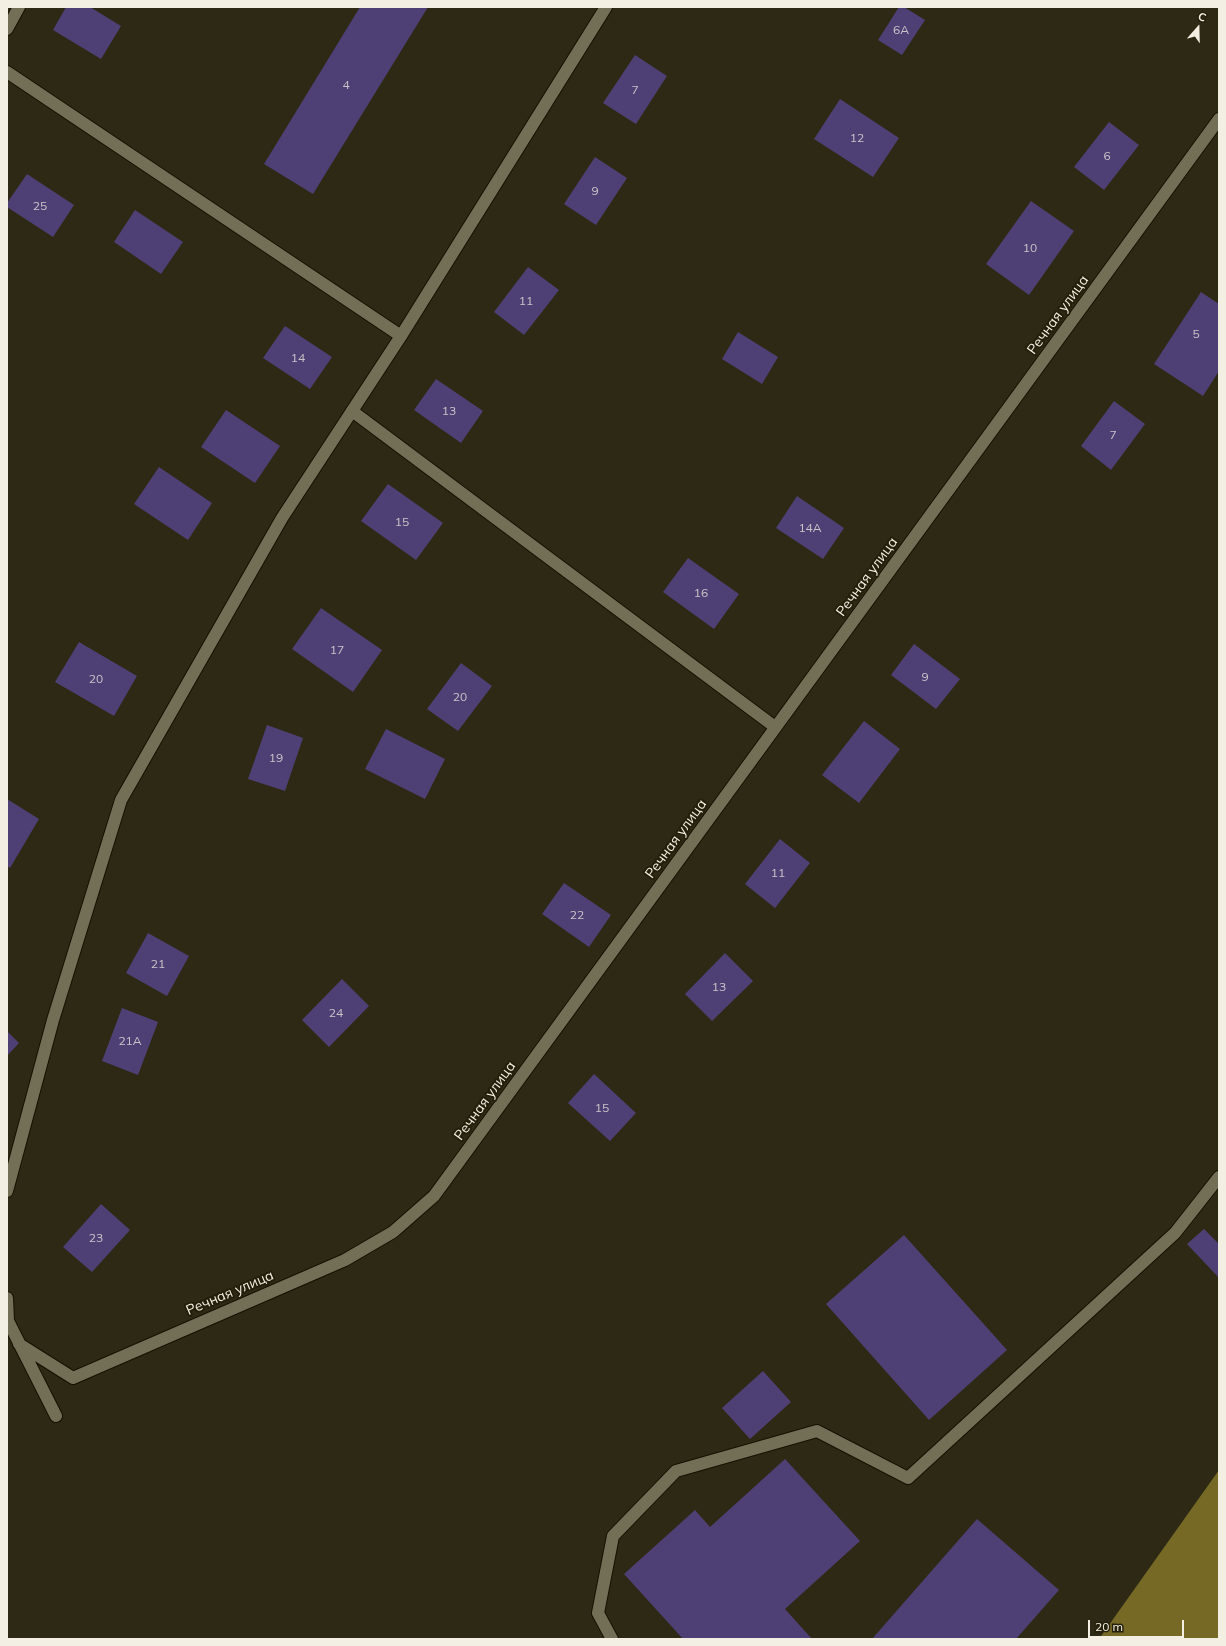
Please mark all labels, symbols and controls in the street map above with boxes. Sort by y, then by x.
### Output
north arrow [1178,8,1218,48]
text: С [1196,9,1208,25]
house number: 6А [893,23,909,37]
house number: 4 [342,78,350,92]
house number: 7 [631,83,639,97]
house number: 12 [850,131,864,145]
house number: 6 [1103,149,1111,163]
house number: 9 [591,184,599,198]
house number: 25 [33,199,47,213]
house number: 10 [1023,241,1037,255]
street label: Речная улица [1024,272,1092,358]
house number: 11 [519,294,533,308]
house number: 5 [1192,327,1200,341]
house number: 14 [291,351,305,365]
house number: 13 [442,404,456,418]
house number: 7 [1109,428,1117,442]
house number: 15 [395,515,409,529]
house number: 14А [798,521,822,535]
street label: Речная улица [833,534,901,620]
house number: 16 [694,586,708,600]
house number: 17 [330,643,344,657]
house number: 9 [921,670,929,684]
house number: 20 [89,672,103,686]
house number: 20 [453,690,467,704]
house number: 19 [269,751,283,765]
street label: Речная улица [642,796,710,882]
house number: 11 [771,866,785,880]
house number: 22 [570,908,584,922]
house number: 21 [151,957,165,971]
house number: 13 [712,980,726,994]
house number: 24 [329,1006,343,1020]
house number: 21А [118,1034,142,1048]
street label: Речная улица [451,1058,519,1144]
house number: 15 [595,1101,609,1115]
house number: 23 [89,1231,103,1245]
street label: Речная улица [184,1267,276,1319]
scale bar [1090,1612,1186,1638]
text: 20 m [1095,1619,1123,1634]

